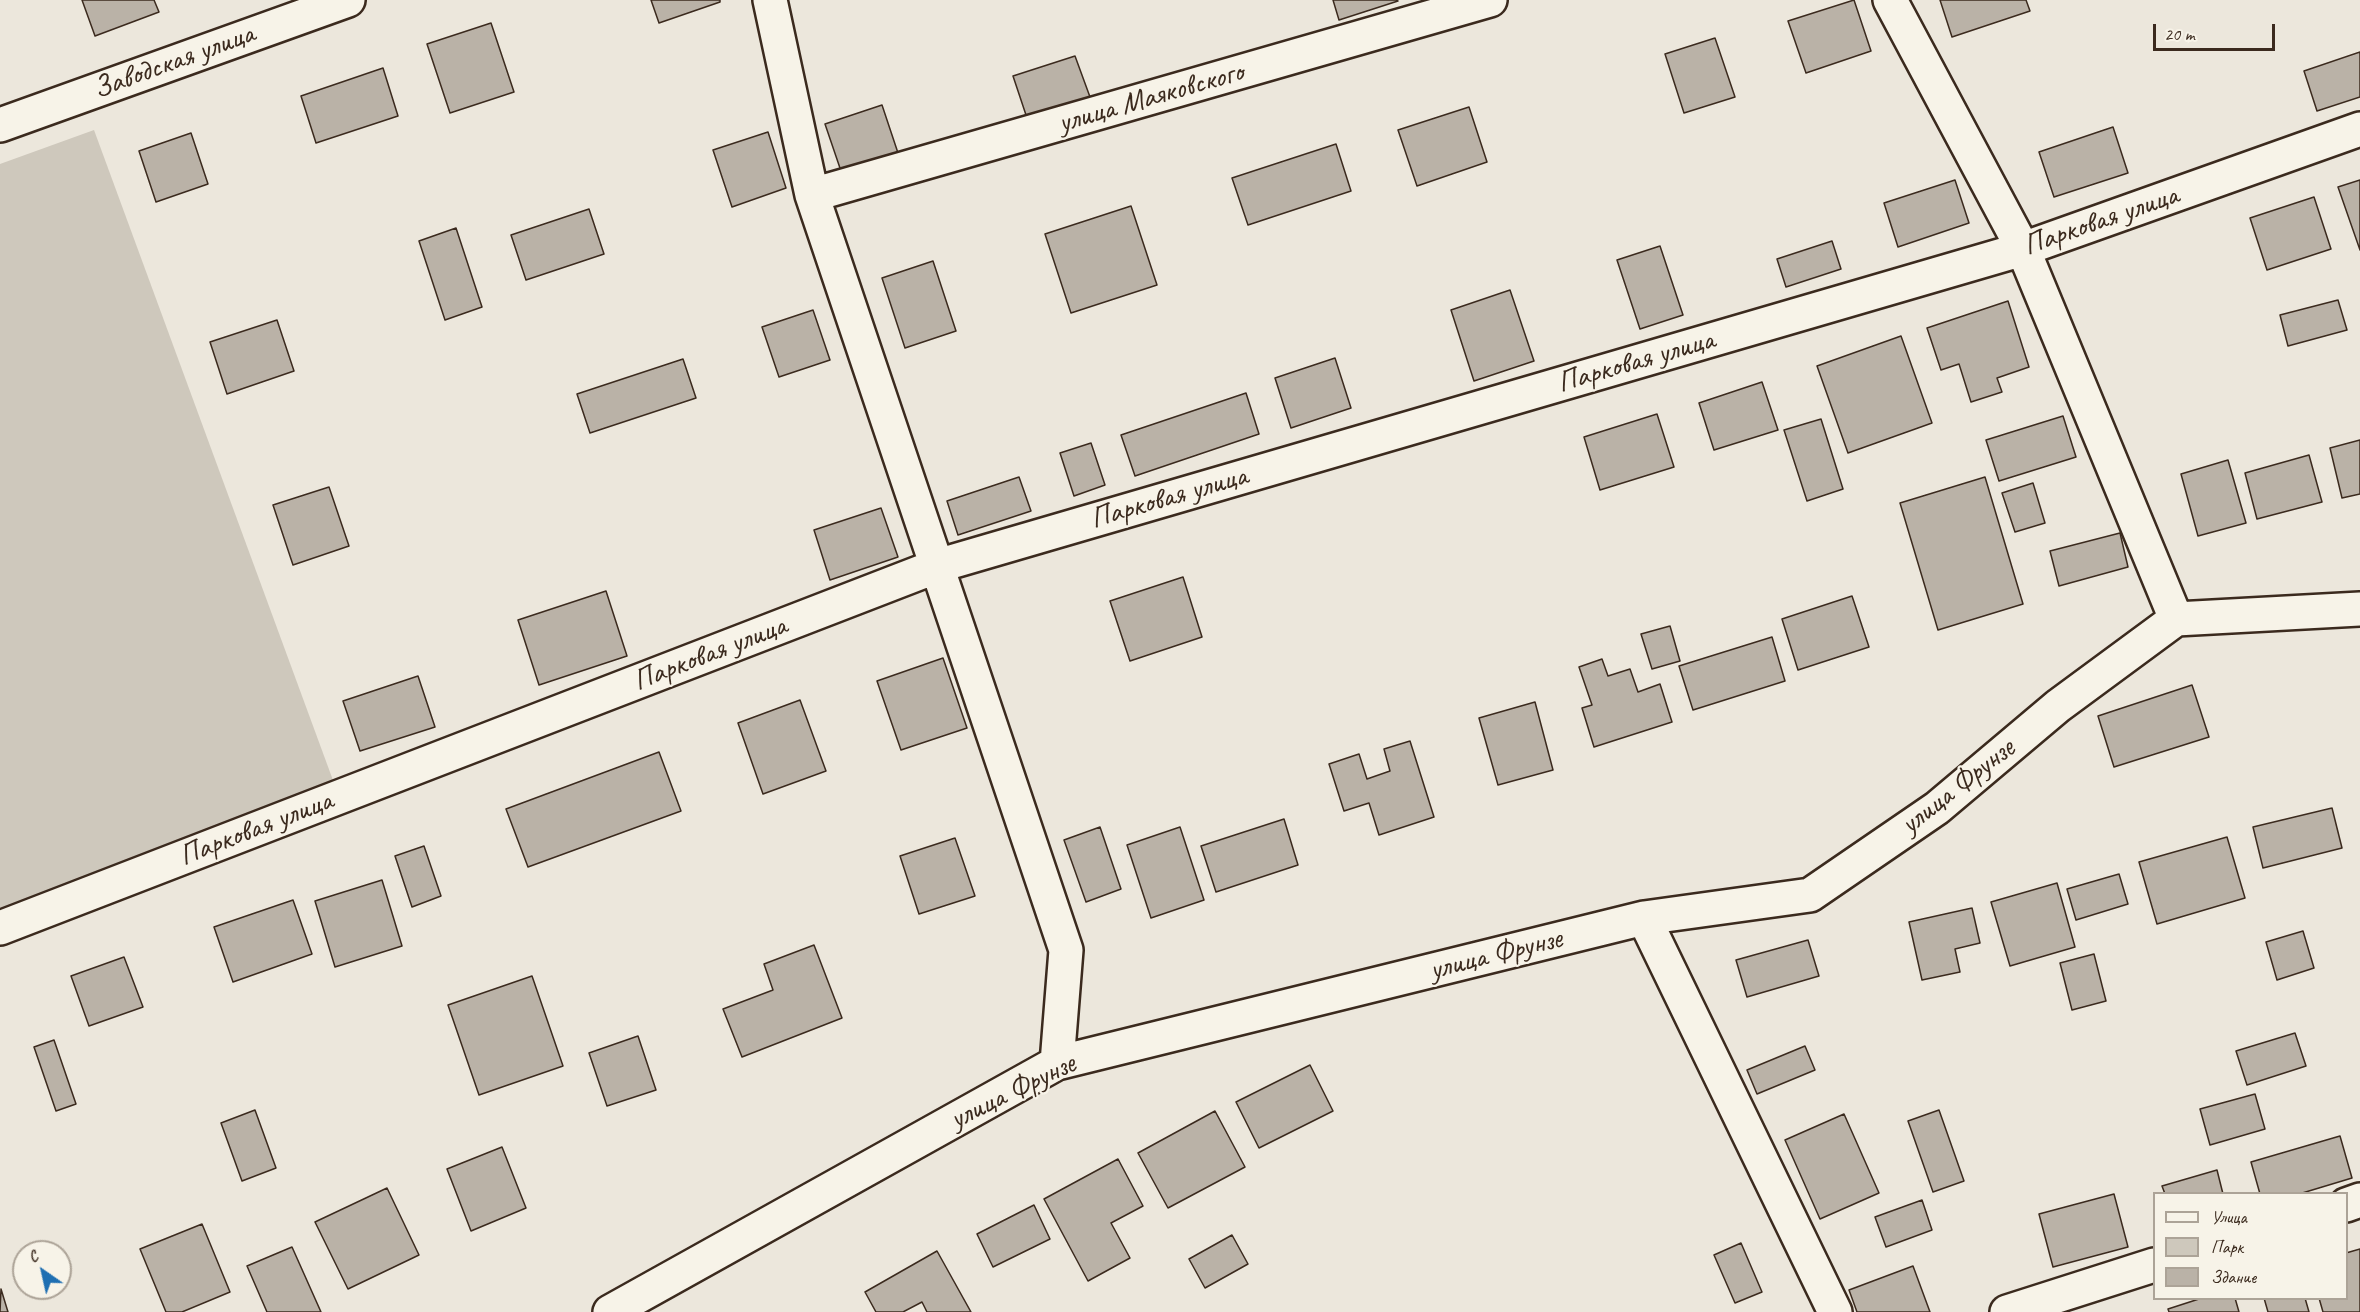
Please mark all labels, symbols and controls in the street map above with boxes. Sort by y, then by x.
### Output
scale bar [2156,12,2278,50]
street label: Заводская улица [88,16,260,108]
text: 20 m [2164,23,2195,45]
street label: улица Маяковского [1054,54,1248,142]
street label: Парковая улица [2019,178,2183,264]
street label: Парковая улица [1553,322,1719,402]
street label: Парковая улица [1086,458,1252,538]
street label: Парковая улица [628,608,792,700]
street label: улица Фрунзе [1894,731,2022,843]
street label: Парковая улица [174,783,338,875]
street label: улица Фрунзе [1426,921,1566,989]
street label: улица Фрунзе [944,1046,1082,1138]
legend [2153,1192,2348,1300]
text: Улица [2211,1206,2247,1228]
text: Парк [2211,1236,2243,1258]
north arrow [12,1240,72,1300]
text: С [24,1246,42,1267]
text: Здание [2211,1266,2256,1288]

